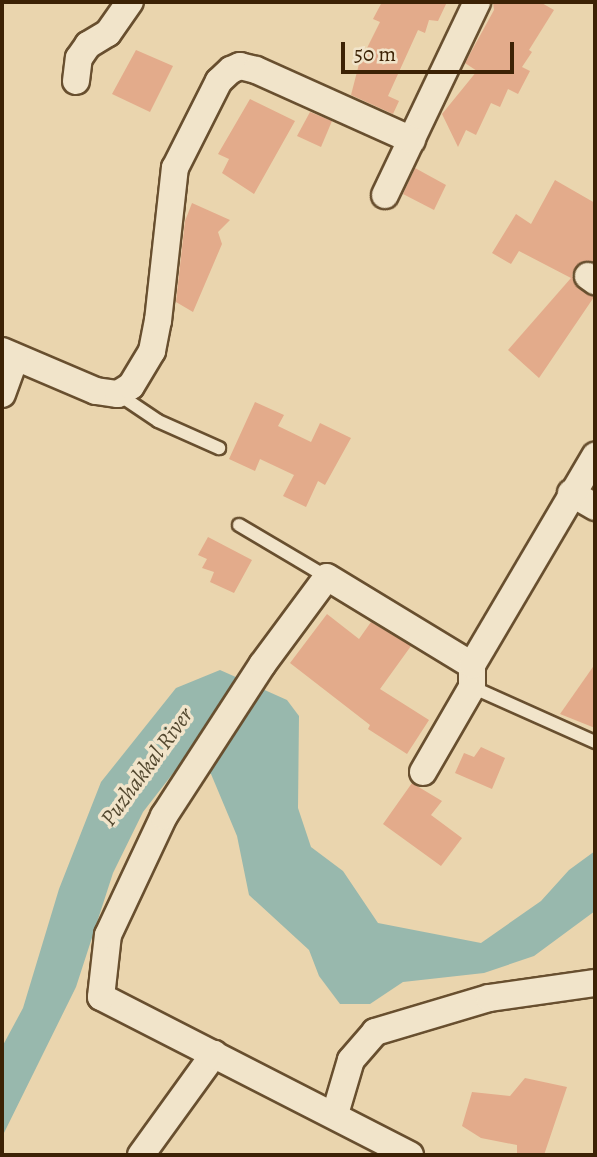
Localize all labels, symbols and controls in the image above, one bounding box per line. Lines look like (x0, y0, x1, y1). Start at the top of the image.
scale bar (345, 28, 518, 72)
text: 50 m (354, 40, 396, 68)
water label: Puzhakkal River (95, 702, 199, 832)

